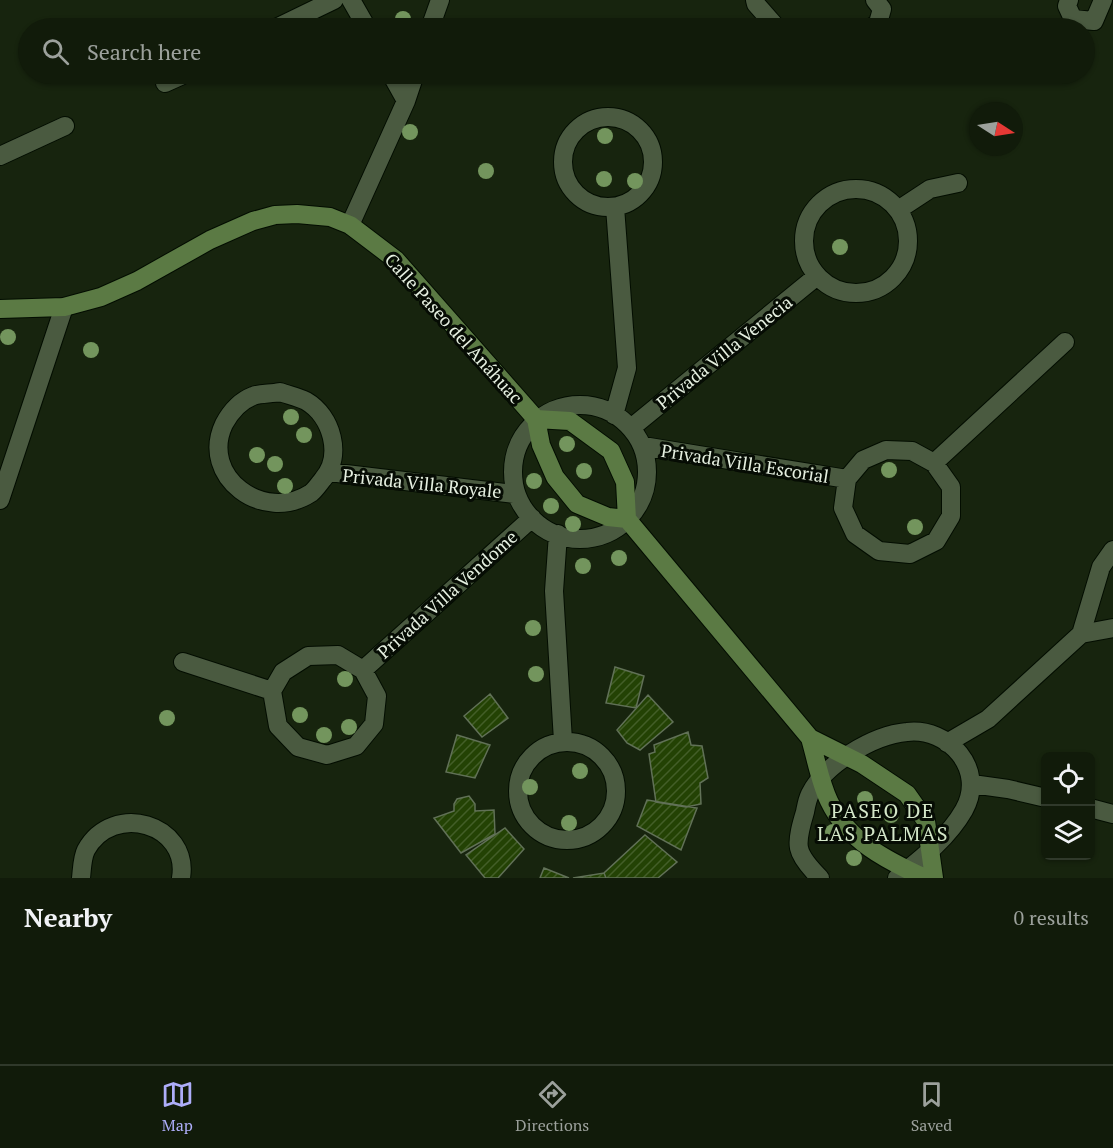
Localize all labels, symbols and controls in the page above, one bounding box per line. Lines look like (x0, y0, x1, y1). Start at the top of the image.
search box (18, 18, 1095, 84)
icon: search (39, 35, 72, 68)
text: Search here (87, 37, 201, 66)
north arrow (969, 102, 1023, 156)
street label: Calle Paseo del Anáhuac (380, 248, 528, 408)
street label: Privada Villa Venecia (651, 290, 797, 414)
street label: Privada Villa Escorial (659, 438, 831, 488)
street label: Privada Villa Royale (341, 463, 503, 503)
street label: Privada Villa Vendome (372, 525, 522, 663)
map controls (1041, 752, 1095, 860)
button: locate (1041, 752, 1095, 806)
district label: PASEO DE LAS PALMAS (817, 797, 949, 847)
button: layers (1041, 806, 1095, 860)
text: Nearby (24, 900, 112, 934)
text: 0 results (1014, 904, 1089, 931)
tab: Map (161, 1078, 194, 1136)
tab: Directions (515, 1078, 589, 1136)
tab: Saved (911, 1078, 952, 1136)

